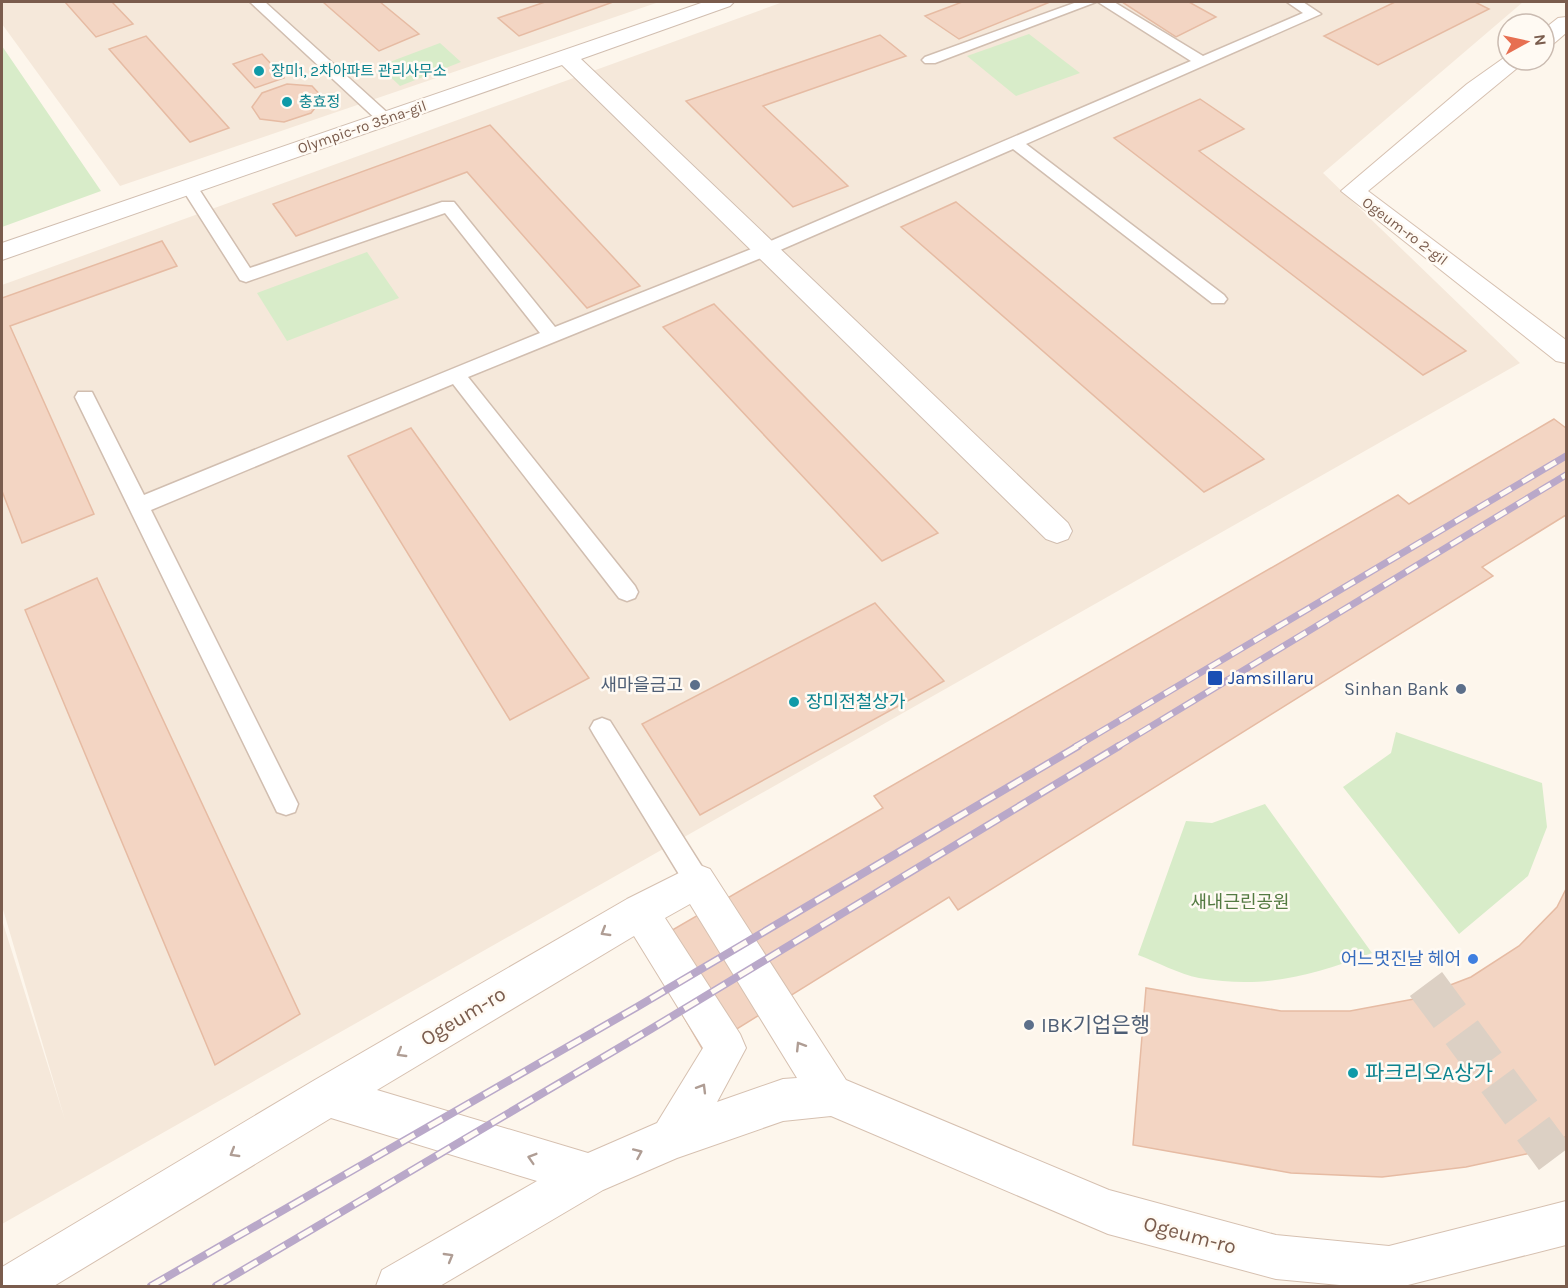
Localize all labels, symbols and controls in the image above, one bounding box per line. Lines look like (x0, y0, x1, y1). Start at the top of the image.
north arrow (1496, 12, 1556, 72)
text: N (1530, 33, 1551, 47)
place label: 장미1, 2차아파트 관리사무소 (271, 62, 447, 80)
marker: 장미1, 2차아파트 관리사무소 (252, 64, 266, 78)
place label: 충효정 (299, 93, 340, 111)
marker: 충효정 (280, 95, 294, 109)
street label: Olympic-ro 35na-gil (295, 96, 429, 158)
street label: Ogeum-ro 2-gil (1359, 193, 1451, 269)
place label: Jamsillaru (1228, 667, 1314, 689)
marker: Jamsillaru (1206, 669, 1224, 687)
place label: 새마을금고 (600, 674, 683, 696)
marker: 새마을금고 (688, 678, 702, 692)
place label: Sinhan Bank (1344, 678, 1449, 700)
marker: Sinhan Bank (1454, 682, 1468, 696)
place label: 장미전철상가 (806, 691, 906, 713)
marker: 장미전철상가 (787, 695, 801, 709)
park label: 새내근린공원 (1190, 891, 1290, 913)
one-way arrow (601, 925, 611, 937)
place label: 어느멋진날 헤어 (1341, 948, 1461, 970)
marker: 어느멋진날 헤어 (1466, 952, 1480, 966)
street label: Ogeum-ro (416, 981, 510, 1051)
place label: IBK기업은행 (1041, 1013, 1150, 1037)
marker: IBK기업은행 (1022, 1018, 1036, 1032)
one-way arrow (796, 1042, 808, 1052)
one-way arrow (397, 1045, 407, 1057)
place label: 파크리오A상가 (1365, 1061, 1493, 1085)
marker: 파크리오A상가 (1346, 1066, 1360, 1080)
one-way arrow (695, 1084, 707, 1094)
one-way arrow (230, 1146, 240, 1157)
one-way arrow (631, 1149, 642, 1161)
one-way arrow (527, 1153, 538, 1165)
street label: Ogeum-ro (1141, 1211, 1239, 1259)
one-way arrow (443, 1253, 453, 1264)

